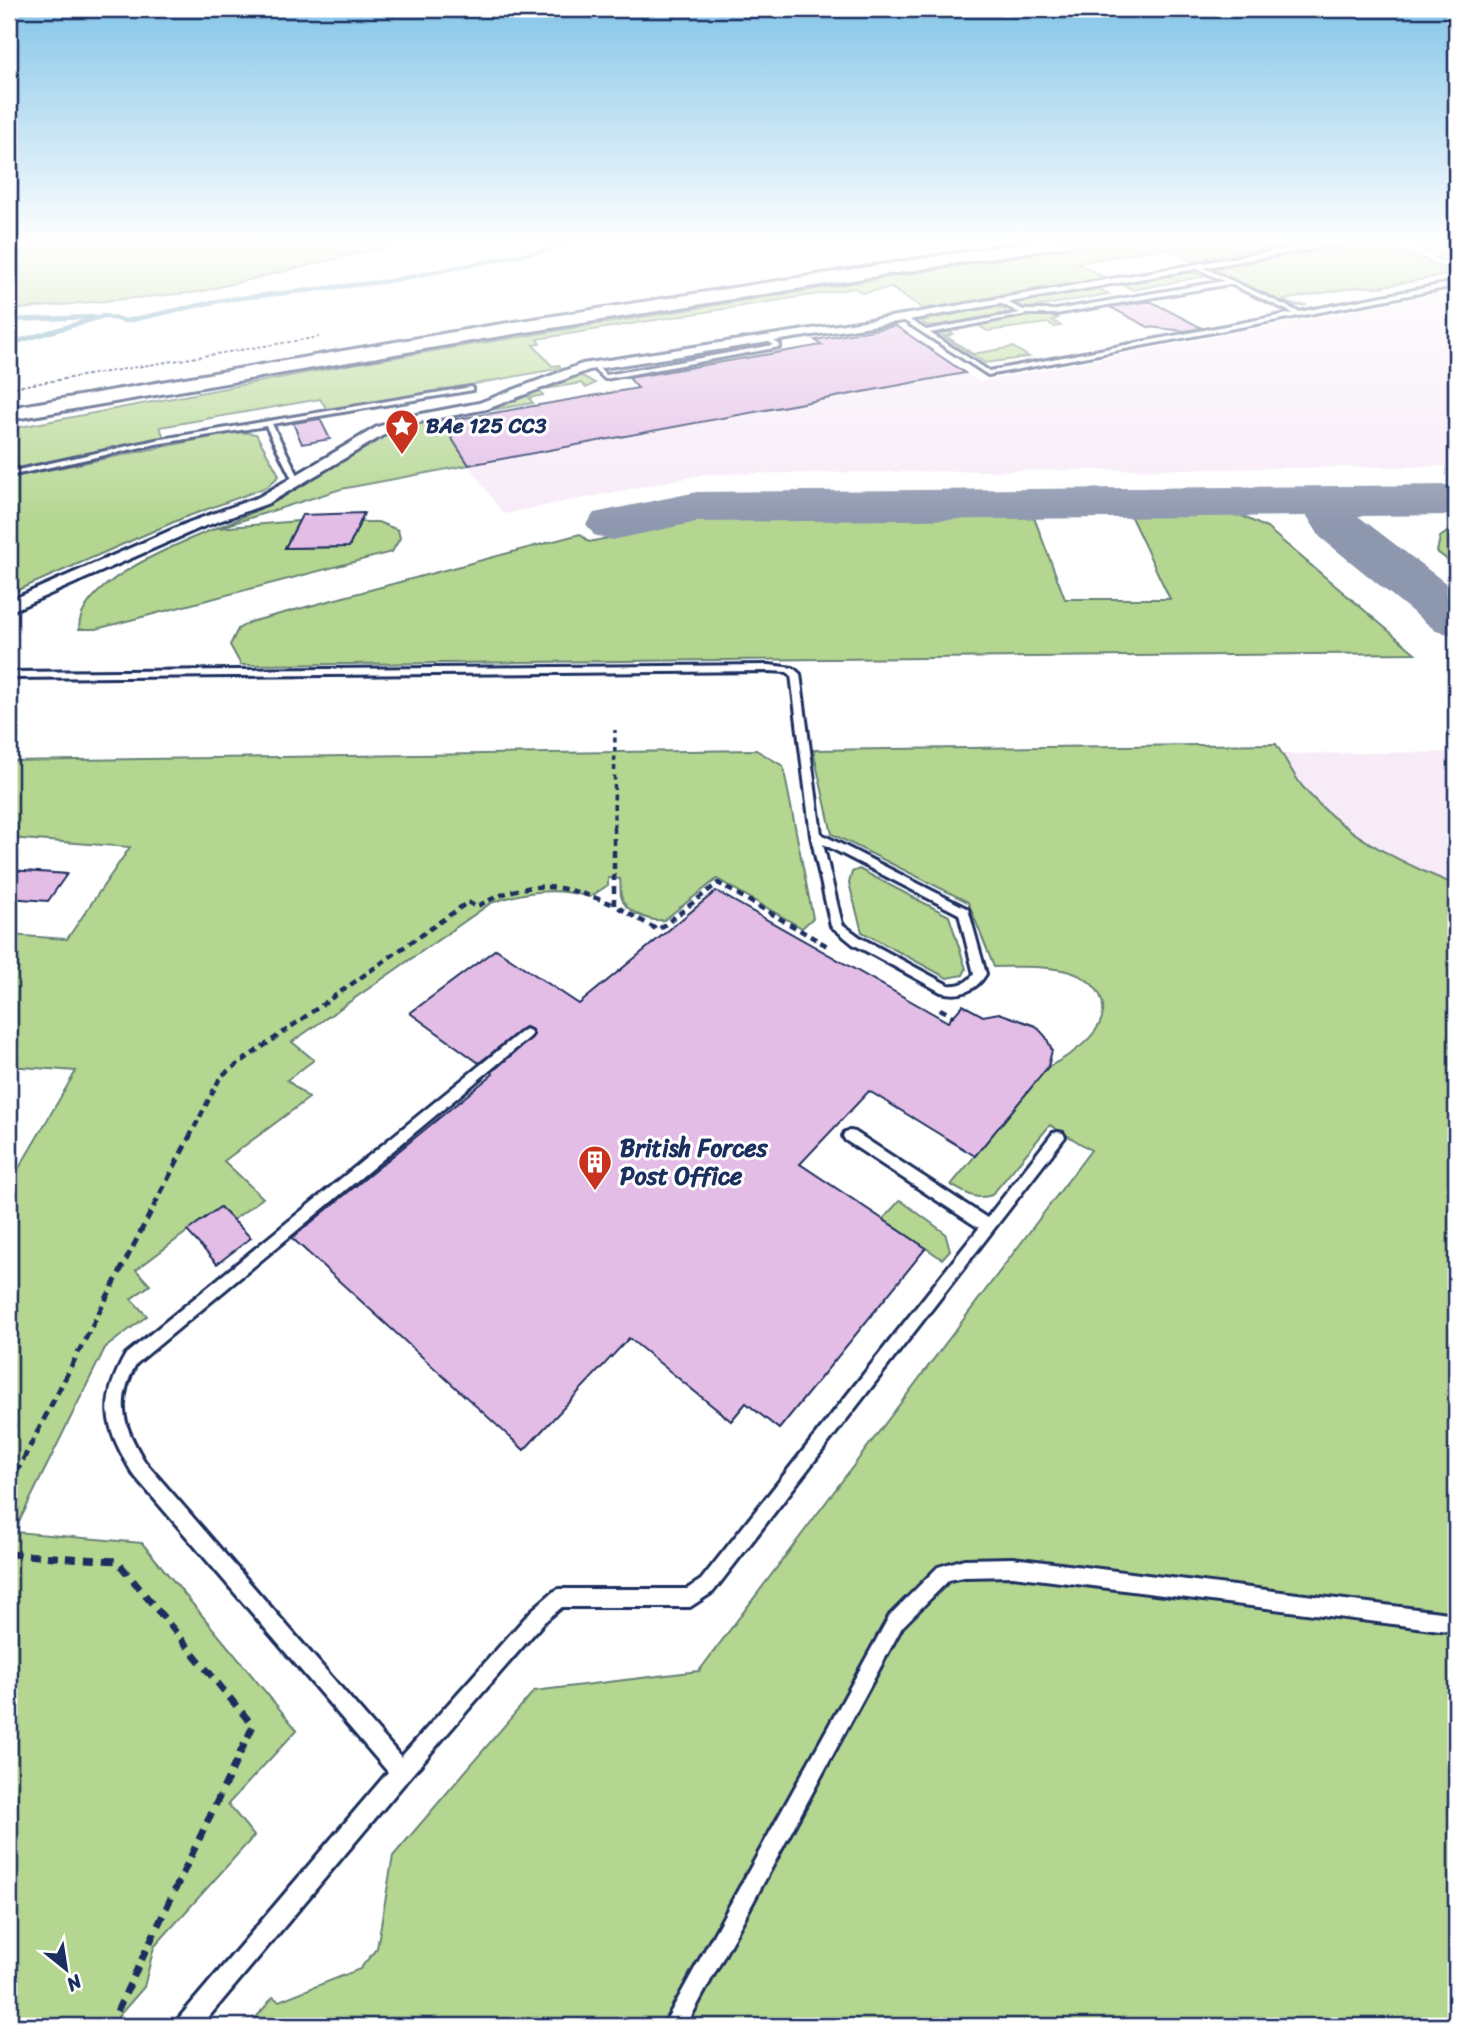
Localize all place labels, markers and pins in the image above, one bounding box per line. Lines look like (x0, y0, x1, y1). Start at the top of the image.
place icon: BAe 125 CC3 (383, 407, 421, 456)
place label: BAe 125 CC3 (426, 407, 547, 445)
place label: British Forces Post Office (620, 1127, 768, 1197)
building icon: British Forces Post Office (576, 1143, 614, 1192)

